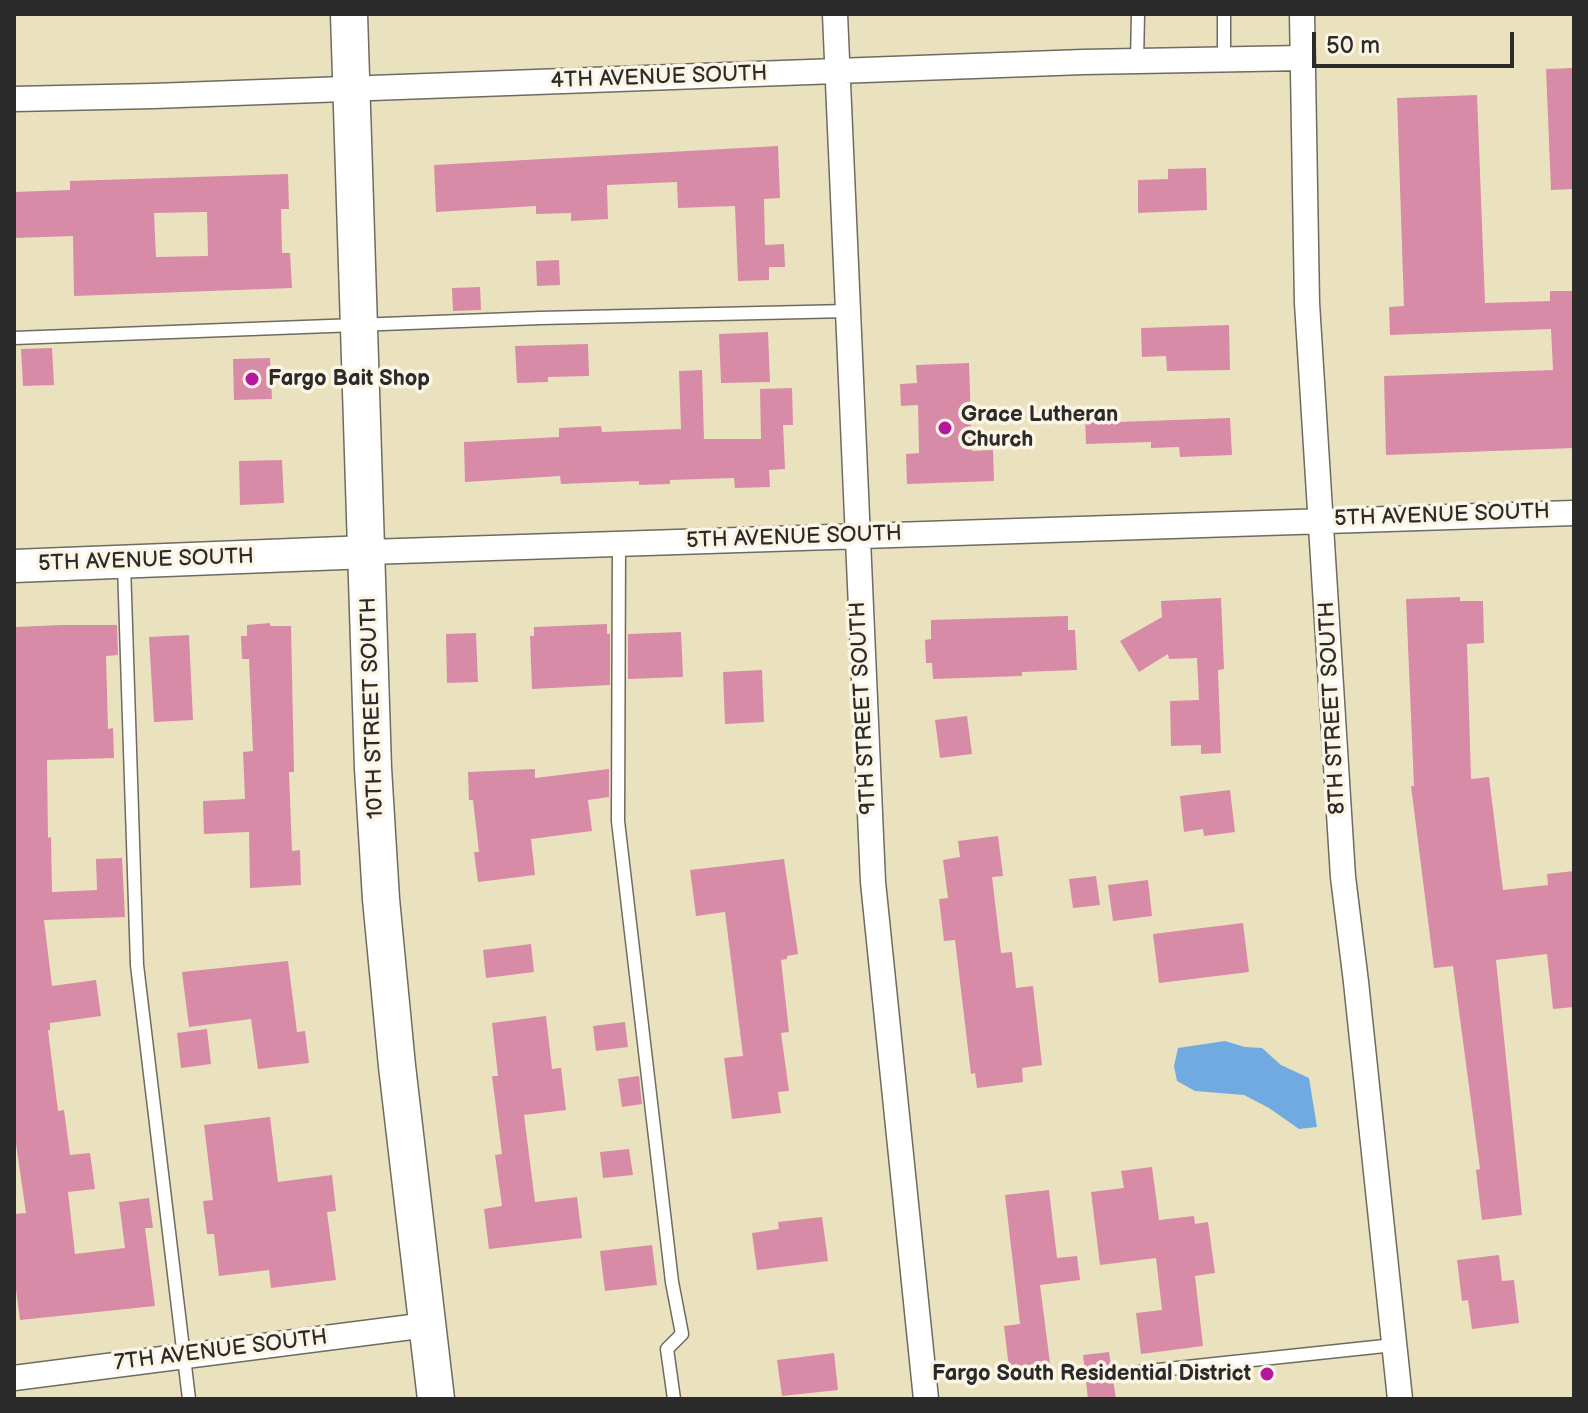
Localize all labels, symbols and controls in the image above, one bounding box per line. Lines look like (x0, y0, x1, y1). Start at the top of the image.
scale bar (1316, 16, 1518, 66)
text: 50 m (1326, 31, 1380, 60)
street label: 4TH AVENUE SOUTH (550, 61, 768, 95)
place label: Fargo Bait Shop (268, 366, 430, 392)
marker: Fargo Bait Shop (243, 370, 261, 388)
place label: Grace Lutheran Church (961, 402, 1118, 454)
marker: Grace Lutheran Church (936, 419, 954, 437)
street label: 5TH AVENUE SOUTH (1334, 499, 1550, 533)
street label: 5TH AVENUE SOUTH (686, 521, 902, 555)
street label: 5TH AVENUE SOUTH (38, 544, 254, 578)
street label: 10TH STREET SOUTH (356, 597, 390, 819)
street label: 9TH STREET SOUTH (845, 601, 883, 815)
street label: 8TH STREET SOUTH (1314, 601, 1352, 815)
street label: 7TH AVENUE SOUTH (113, 1325, 329, 1377)
place label: Fargo South Residential District (932, 1361, 1251, 1387)
marker: Fargo South Residential District (1258, 1365, 1276, 1383)

